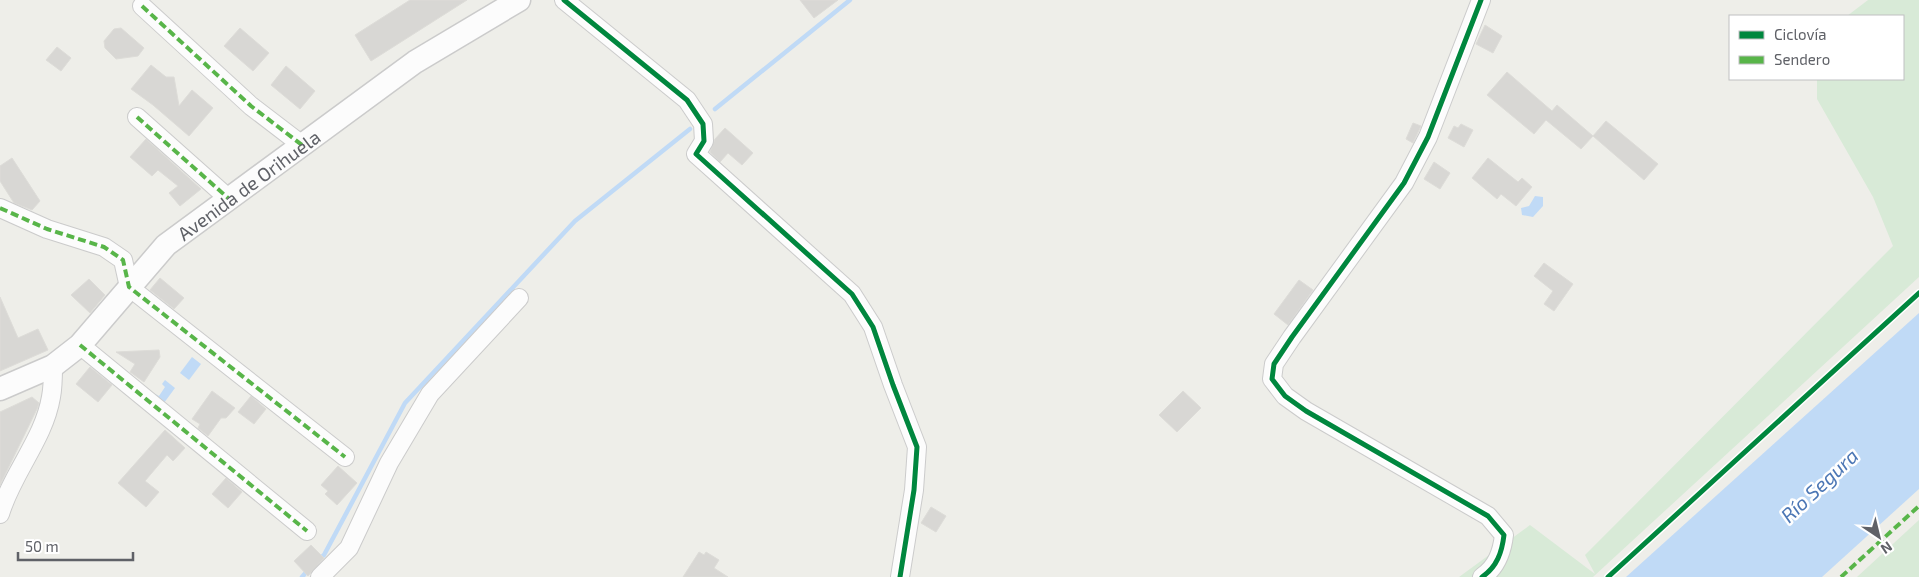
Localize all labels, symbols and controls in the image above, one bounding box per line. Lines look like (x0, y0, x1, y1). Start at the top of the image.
legend (1729, 15, 1904, 80)
text: Ciclovía (1774, 25, 1826, 43)
text: Sendero (1774, 50, 1830, 68)
street label: Avenida de Orihuela (172, 124, 324, 245)
water label: Río Segura (1775, 443, 1863, 527)
north arrow (1854, 512, 1904, 562)
scale bar (18, 530, 132, 562)
text: 50 m (25, 537, 59, 555)
text: N (1878, 538, 1896, 558)

